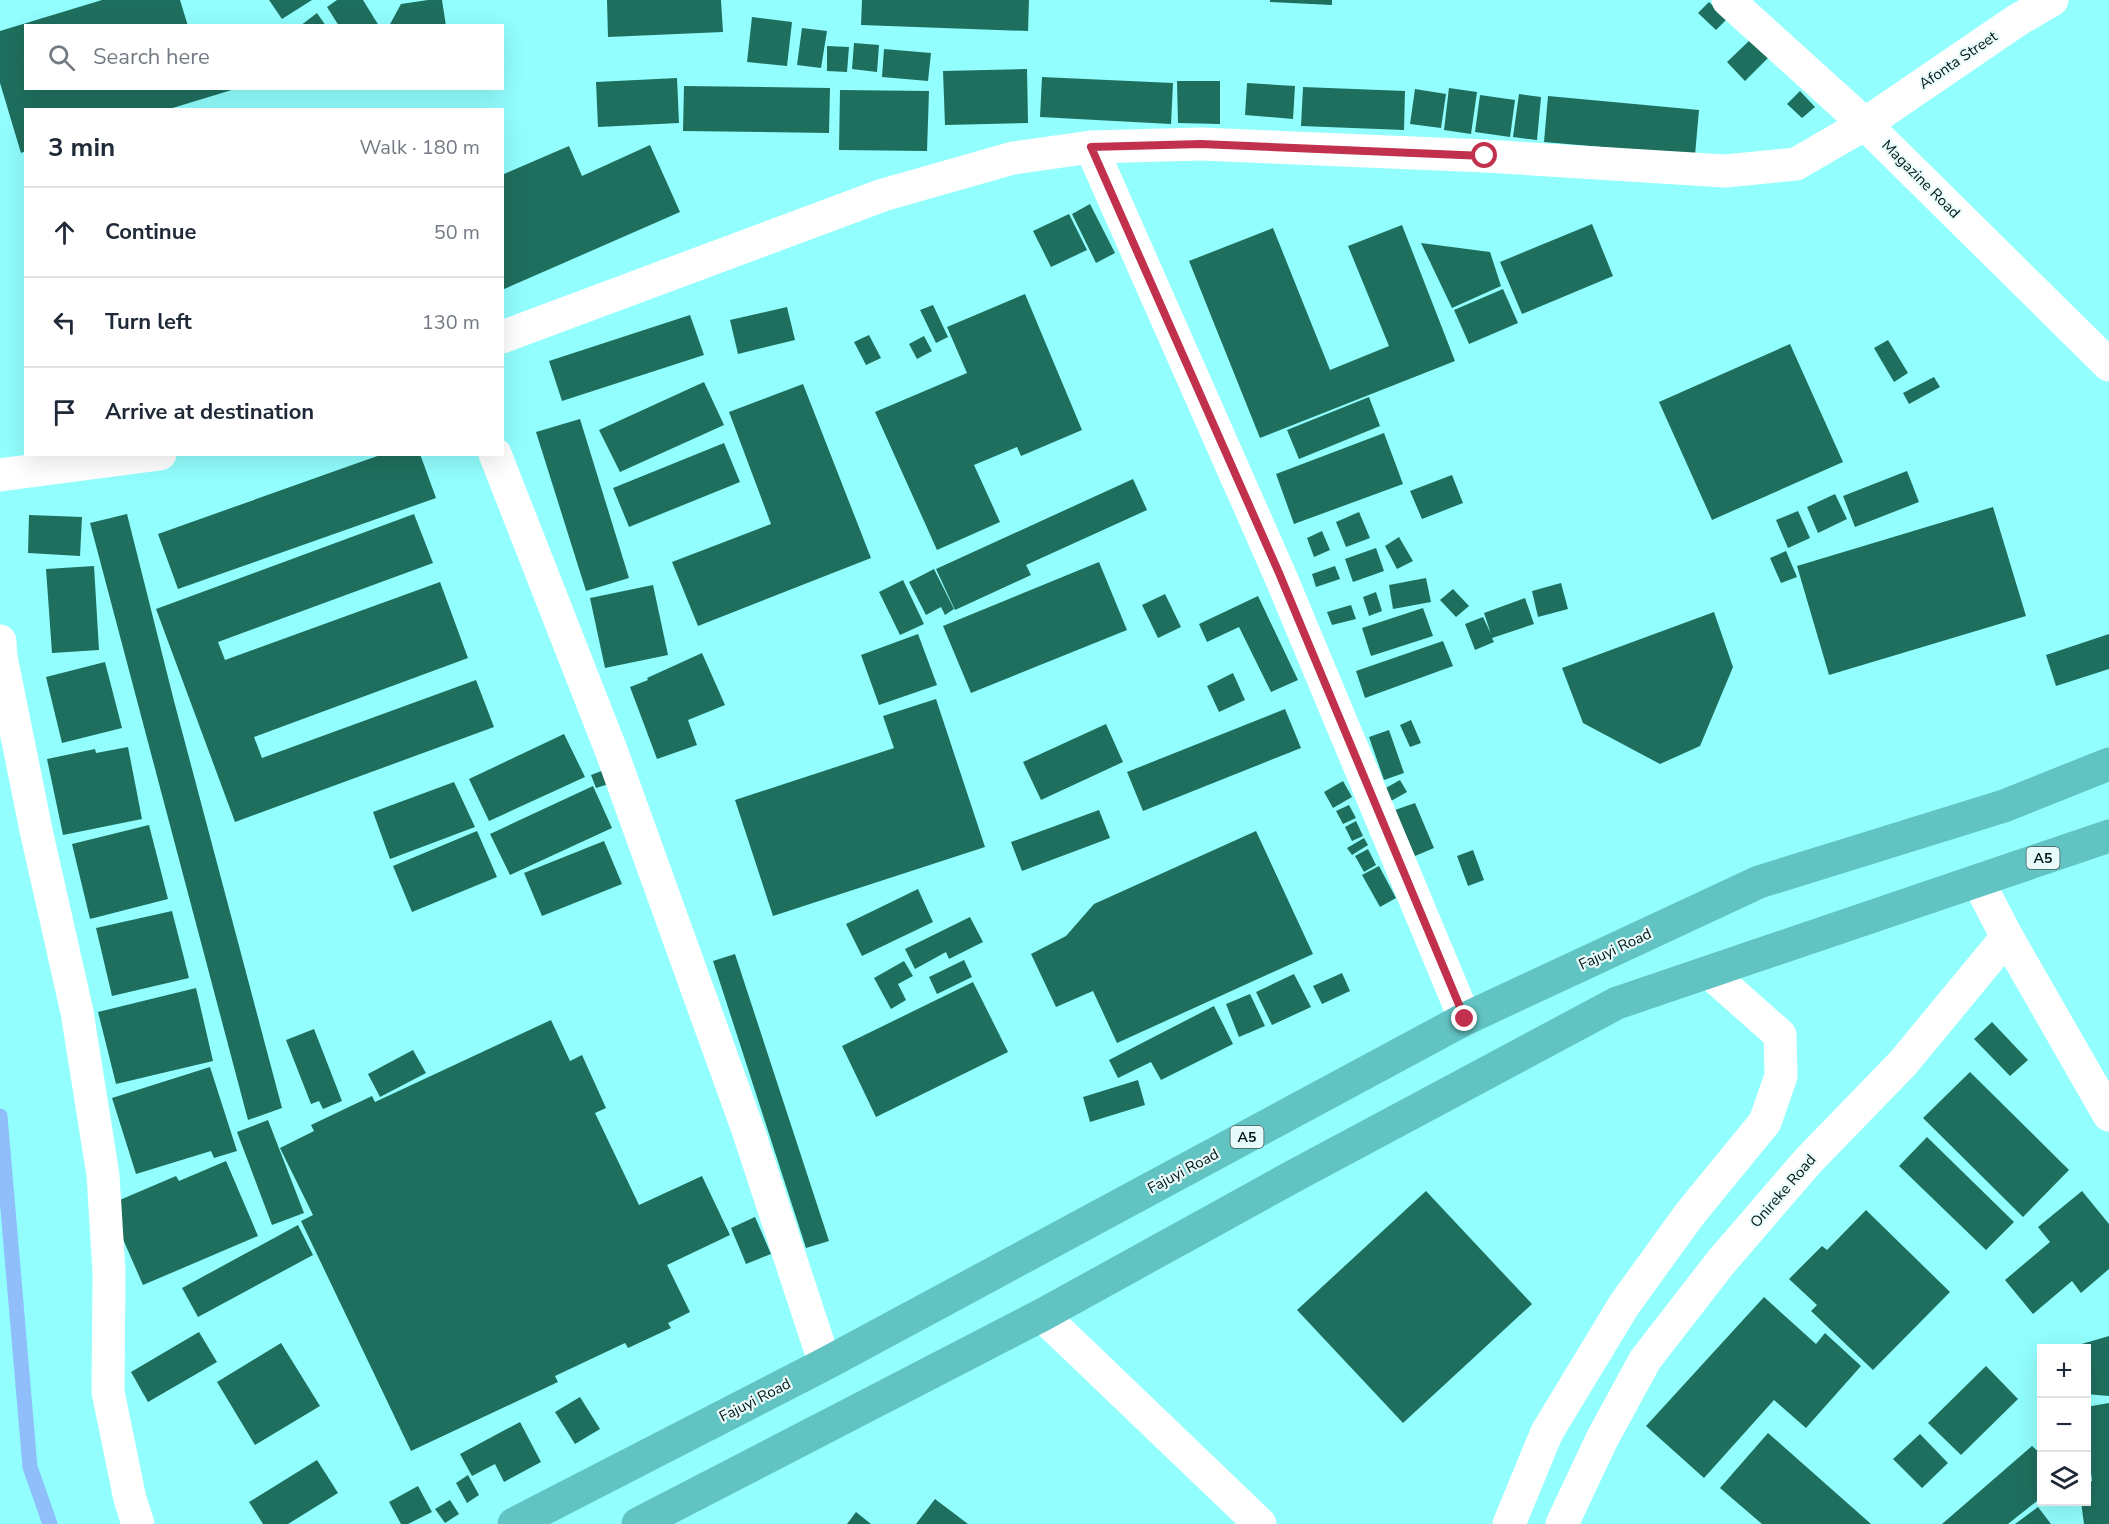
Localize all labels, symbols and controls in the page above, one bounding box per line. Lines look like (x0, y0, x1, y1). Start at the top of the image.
search box (24, 24, 504, 90)
street label: Afonta Street (1915, 26, 2002, 94)
icon: search (45, 41, 78, 74)
text: Search here (93, 42, 210, 72)
text: 3 min (48, 130, 115, 165)
text: Walk · 180 m (360, 134, 480, 161)
street label: Magazine Road (1877, 135, 1965, 223)
route start (1471, 142, 1497, 168)
icon: ahead (48, 216, 81, 249)
text: Continue (105, 217, 196, 247)
text: 50 m (434, 219, 480, 246)
icon: left (48, 306, 81, 339)
text: Turn left (105, 307, 192, 337)
text: 130 m (422, 309, 480, 336)
icon: arrive (48, 396, 81, 429)
text: Arrive at destination (105, 397, 314, 427)
road number: A5 (2026, 847, 2060, 869)
street label: Fajuyi Road (1576, 924, 1654, 974)
route end (1451, 1005, 1477, 1031)
road number: A5 (1230, 1126, 1264, 1148)
street label: Fajuyi Road (1144, 1144, 1222, 1198)
street label: Onireke Road (1746, 1150, 1820, 1232)
map controls (2037, 1344, 2091, 1506)
button: + (2037, 1344, 2091, 1398)
street label: Fajuyi Road (716, 1373, 794, 1427)
button: − (2037, 1398, 2091, 1452)
button: layers (2037, 1452, 2091, 1506)

